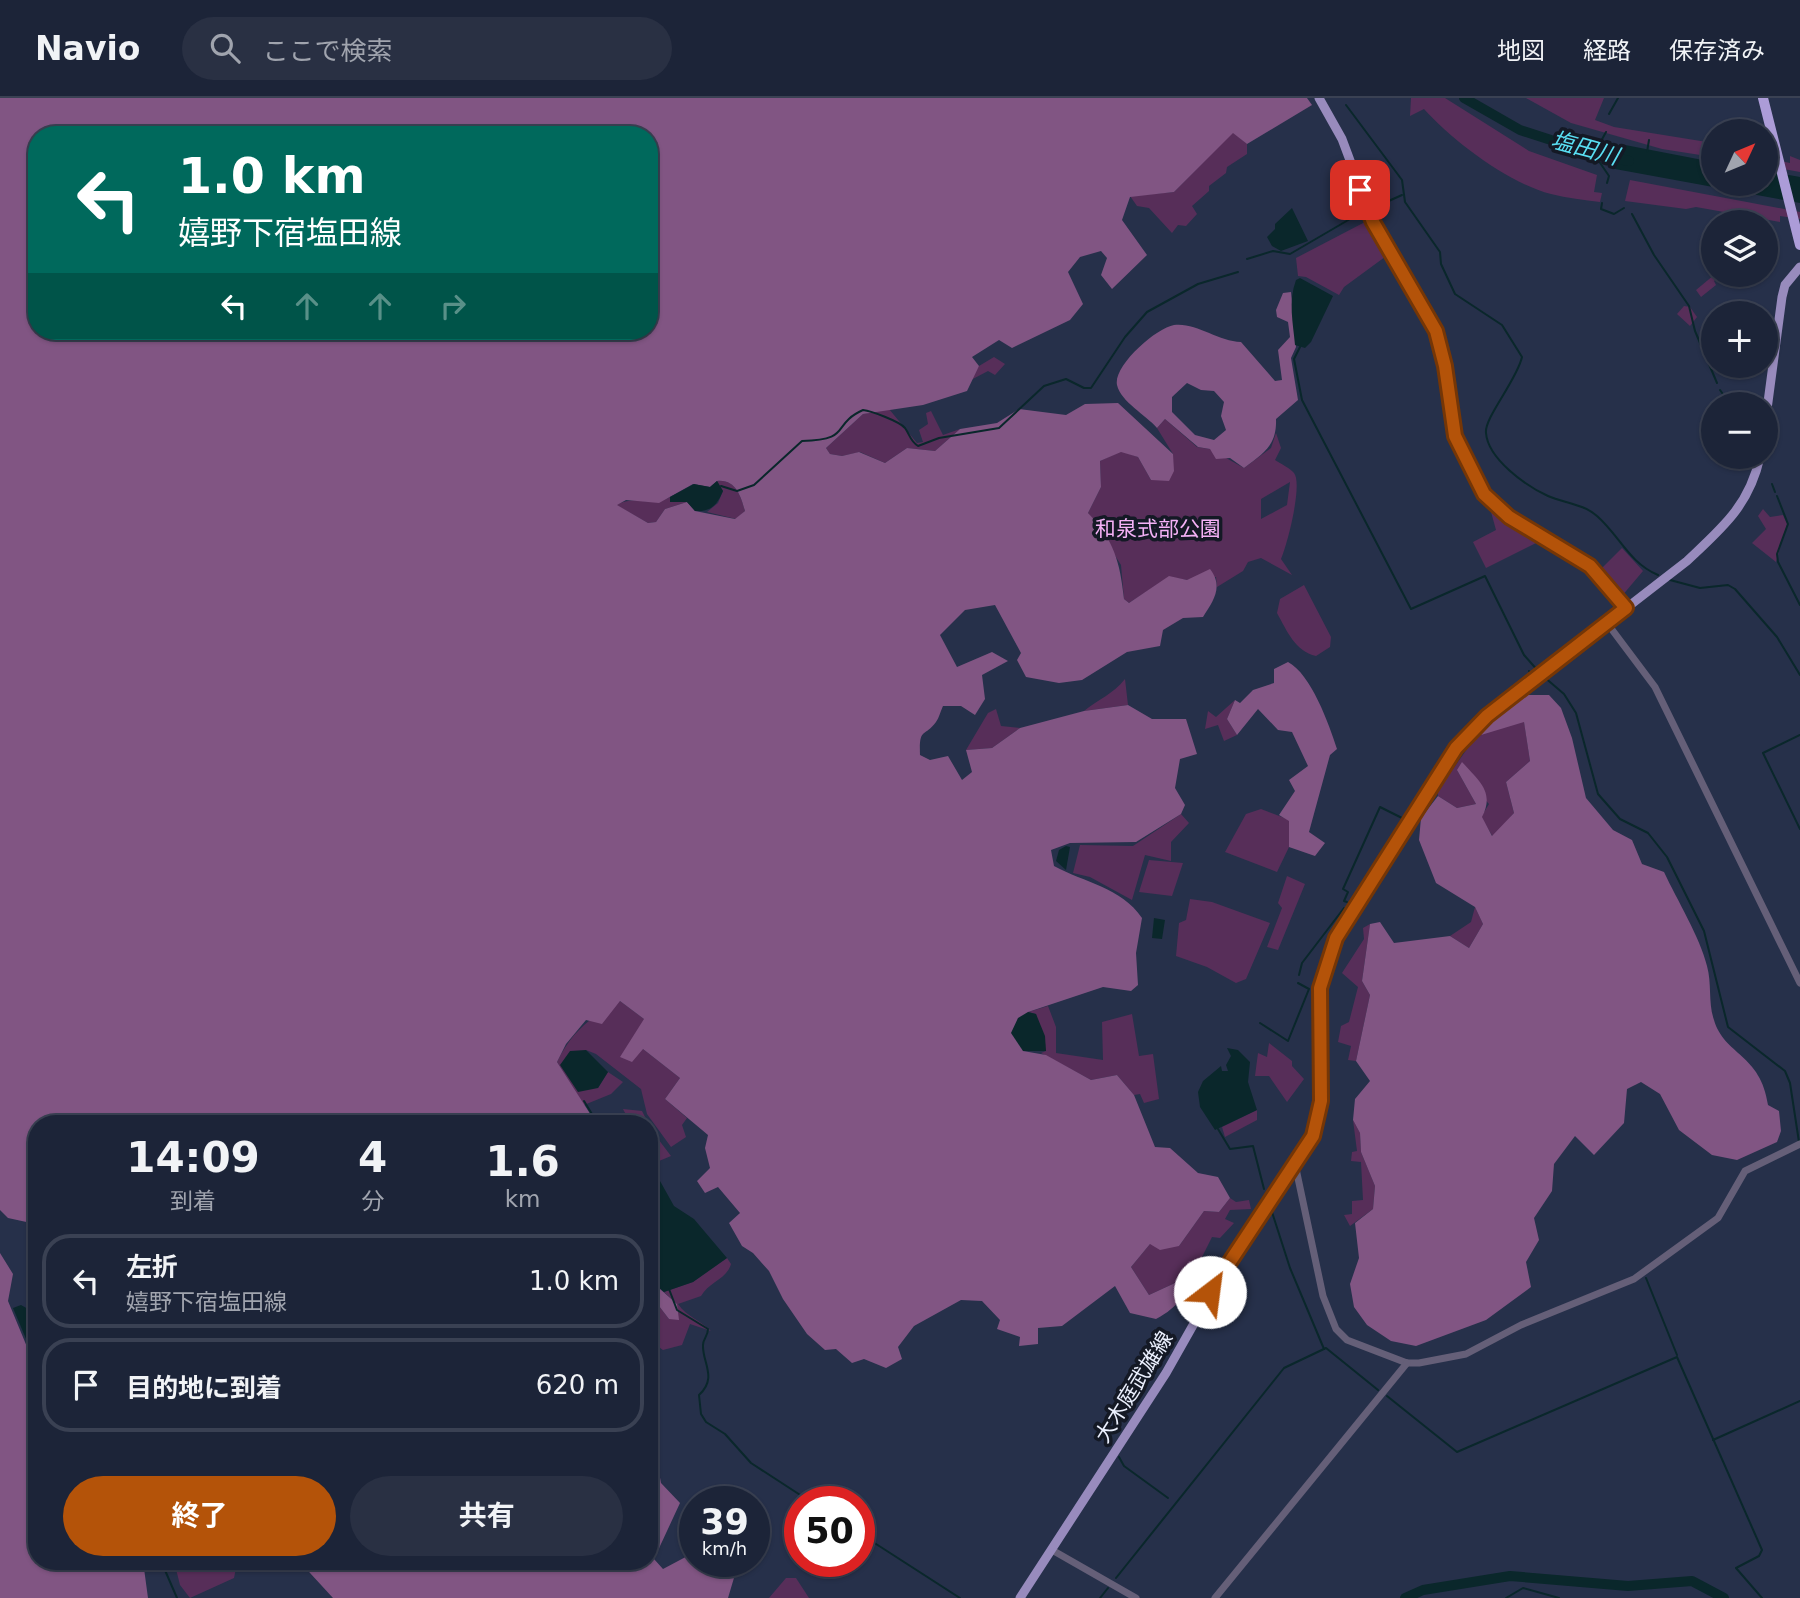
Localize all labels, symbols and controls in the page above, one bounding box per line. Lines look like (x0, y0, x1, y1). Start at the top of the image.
search box (182, 17, 672, 80)
text: Navio (35, 29, 140, 68)
icon: search (206, 29, 244, 67)
text: ここで検索 (262, 36, 392, 66)
text: 地図 (1497, 37, 1545, 65)
text: 経路 (1583, 37, 1631, 65)
text: 保存済み (1669, 37, 1765, 65)
north arrow (1701, 119, 1778, 196)
map controls (1701, 119, 1778, 469)
water label: 塩田川 (1548, 127, 1625, 170)
text: 1.0 km (178, 148, 366, 205)
icon: left (63, 154, 154, 245)
pin (1330, 160, 1390, 220)
icon: arrive (1341, 171, 1379, 209)
button: layers (1701, 210, 1778, 287)
text: 嬉野下宿塩田線 (178, 214, 402, 252)
icon: left (215, 287, 253, 325)
icon: ahead (288, 287, 326, 325)
icon: ahead (361, 287, 399, 325)
icon: right (434, 287, 472, 325)
button: + (1701, 301, 1778, 378)
button: − (1701, 392, 1778, 469)
park label: 和泉式部公園 (1095, 517, 1221, 541)
text: 14:09 (126, 1133, 260, 1182)
text: 4 (358, 1133, 387, 1182)
text: 1.6 (485, 1137, 560, 1186)
text: km (505, 1186, 540, 1212)
text: 到着 (170, 1188, 216, 1214)
text: 分 (361, 1188, 384, 1214)
text: 左折 (126, 1252, 178, 1282)
position arrow (1173, 1255, 1247, 1329)
icon: left (67, 1262, 105, 1300)
text: 1.0 km (529, 1266, 619, 1296)
text: 嬉野下宿塩田線 (126, 1289, 287, 1315)
street label: 大木庭武雄線 (1090, 1327, 1178, 1447)
icon: arrive (67, 1366, 105, 1404)
text: 620 m (536, 1370, 619, 1400)
text: 目的地に到着 (126, 1373, 282, 1403)
button: 終了 (63, 1476, 336, 1556)
button: 共有 (350, 1476, 623, 1556)
speed limit sign: 50 (784, 1486, 875, 1577)
text: 39 (700, 1502, 749, 1542)
text: km/h (702, 1538, 747, 1559)

